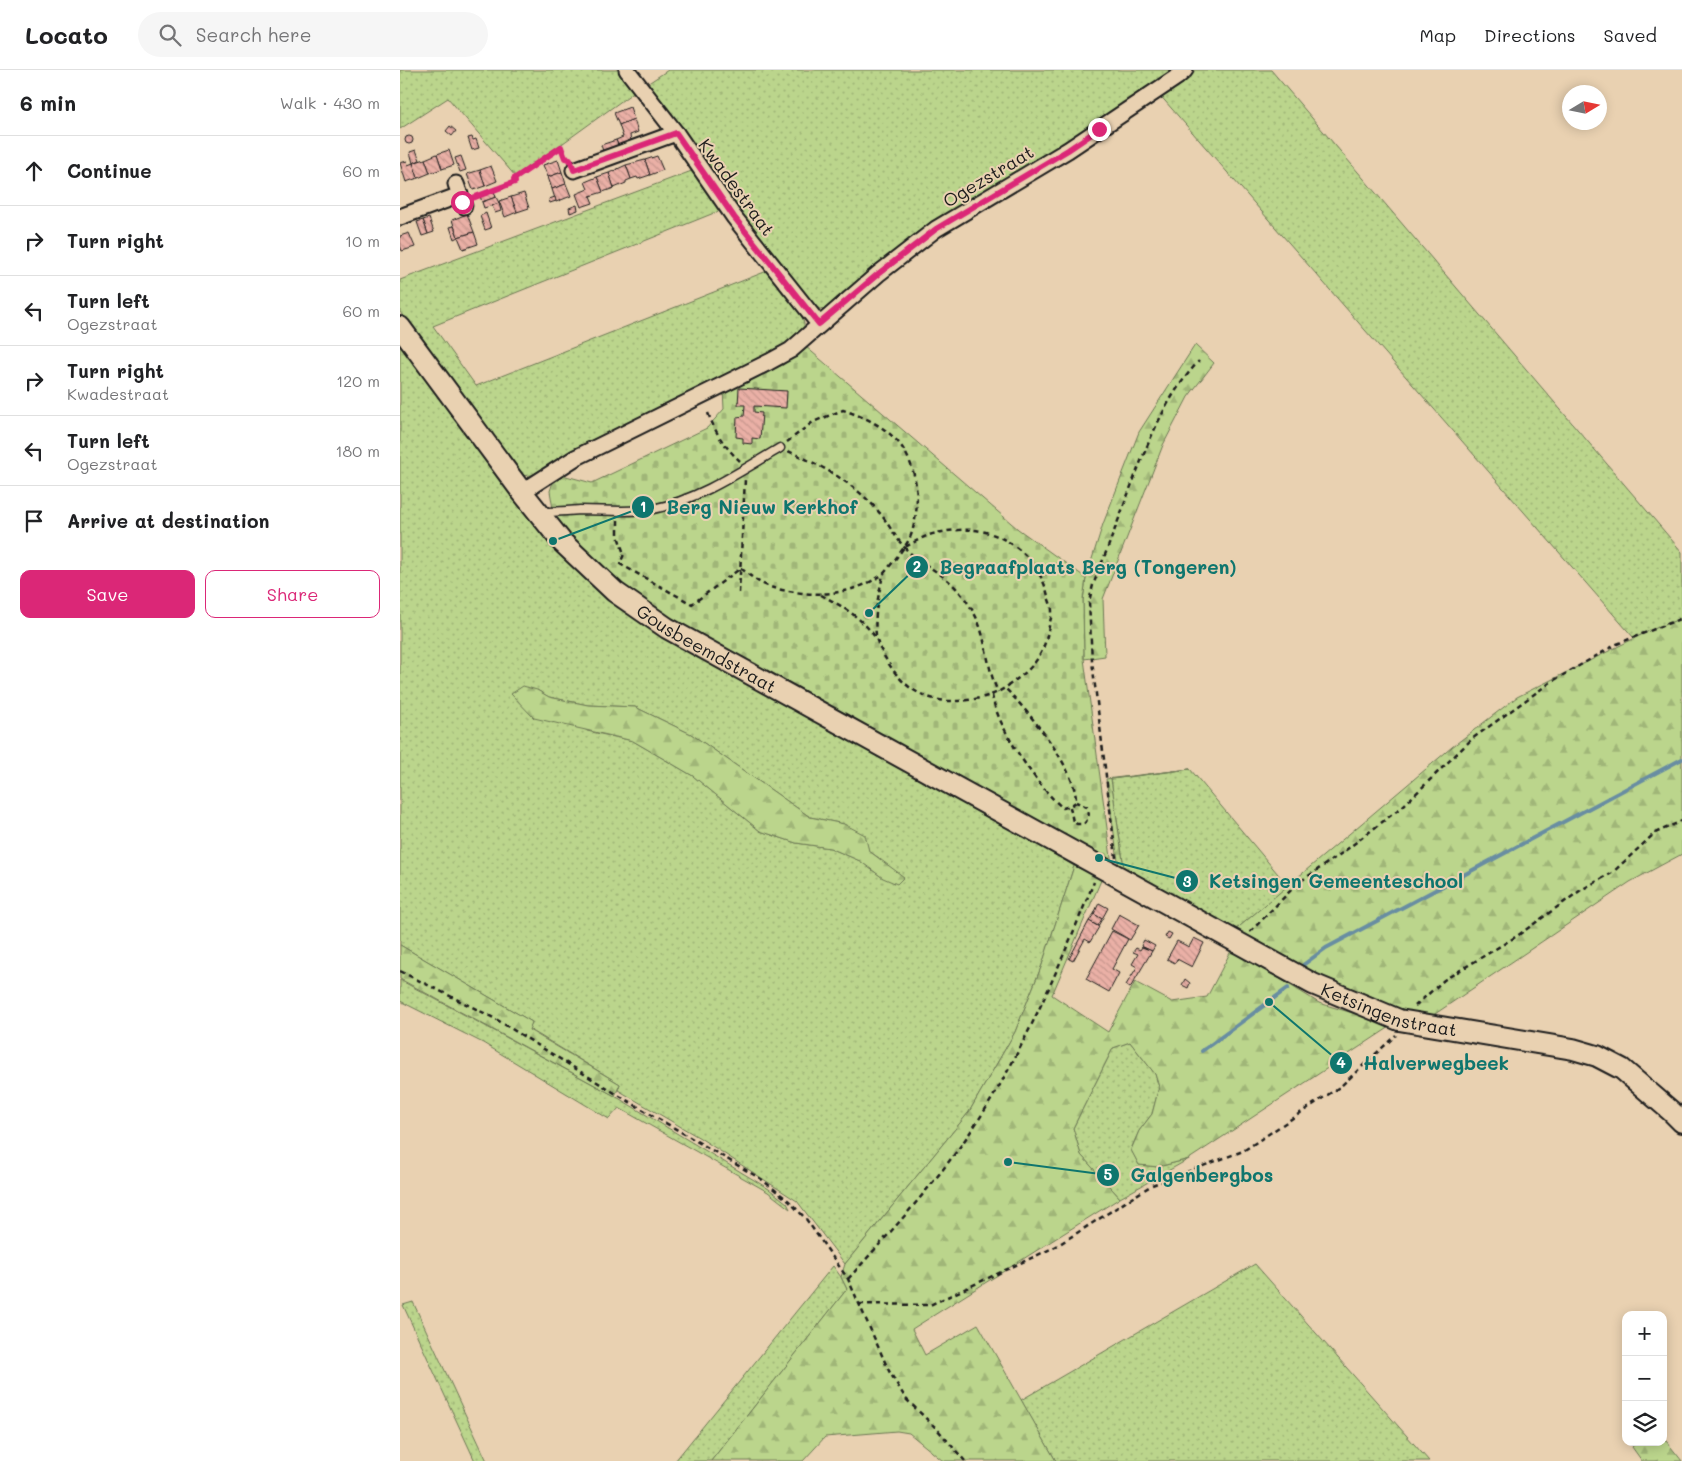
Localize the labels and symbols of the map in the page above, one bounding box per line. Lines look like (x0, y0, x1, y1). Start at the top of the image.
north arrow (1562, 85, 1607, 130)
route end (1088, 118, 1111, 141)
street label: Kwadestraat (694, 134, 780, 240)
street label: Ogezstraat (938, 139, 1038, 213)
route start (451, 191, 474, 214)
callout: Berg Nieuw Kerkhof (631, 490, 867, 524)
text: Berg Nieuw Kerkhof (666, 494, 859, 519)
text: 1 (640, 496, 646, 516)
callout: Begraafplaats Berg (Tongeren) (904, 550, 1247, 584)
text: Begraafplaats Berg (Tongeren) (939, 554, 1237, 579)
text: 2 (913, 556, 921, 576)
street label: Gousbeemdstraat (632, 599, 781, 698)
callout: Ketsingen Gemeenteschool (1174, 864, 1473, 898)
text: Ketsingen Gemeenteschool (1209, 868, 1463, 893)
text: 3 (1182, 871, 1192, 891)
street label: Ketsingenstraat (1318, 977, 1459, 1042)
callout: Halverwegbeek (1328, 1046, 1519, 1080)
text: Halverwegbeek (1363, 1050, 1509, 1075)
text: 4 (1336, 1052, 1346, 1072)
callout: Galgenbergbos (1096, 1158, 1284, 1192)
text: Galgenbergbos (1131, 1162, 1273, 1187)
text: 5 (1104, 1164, 1113, 1184)

